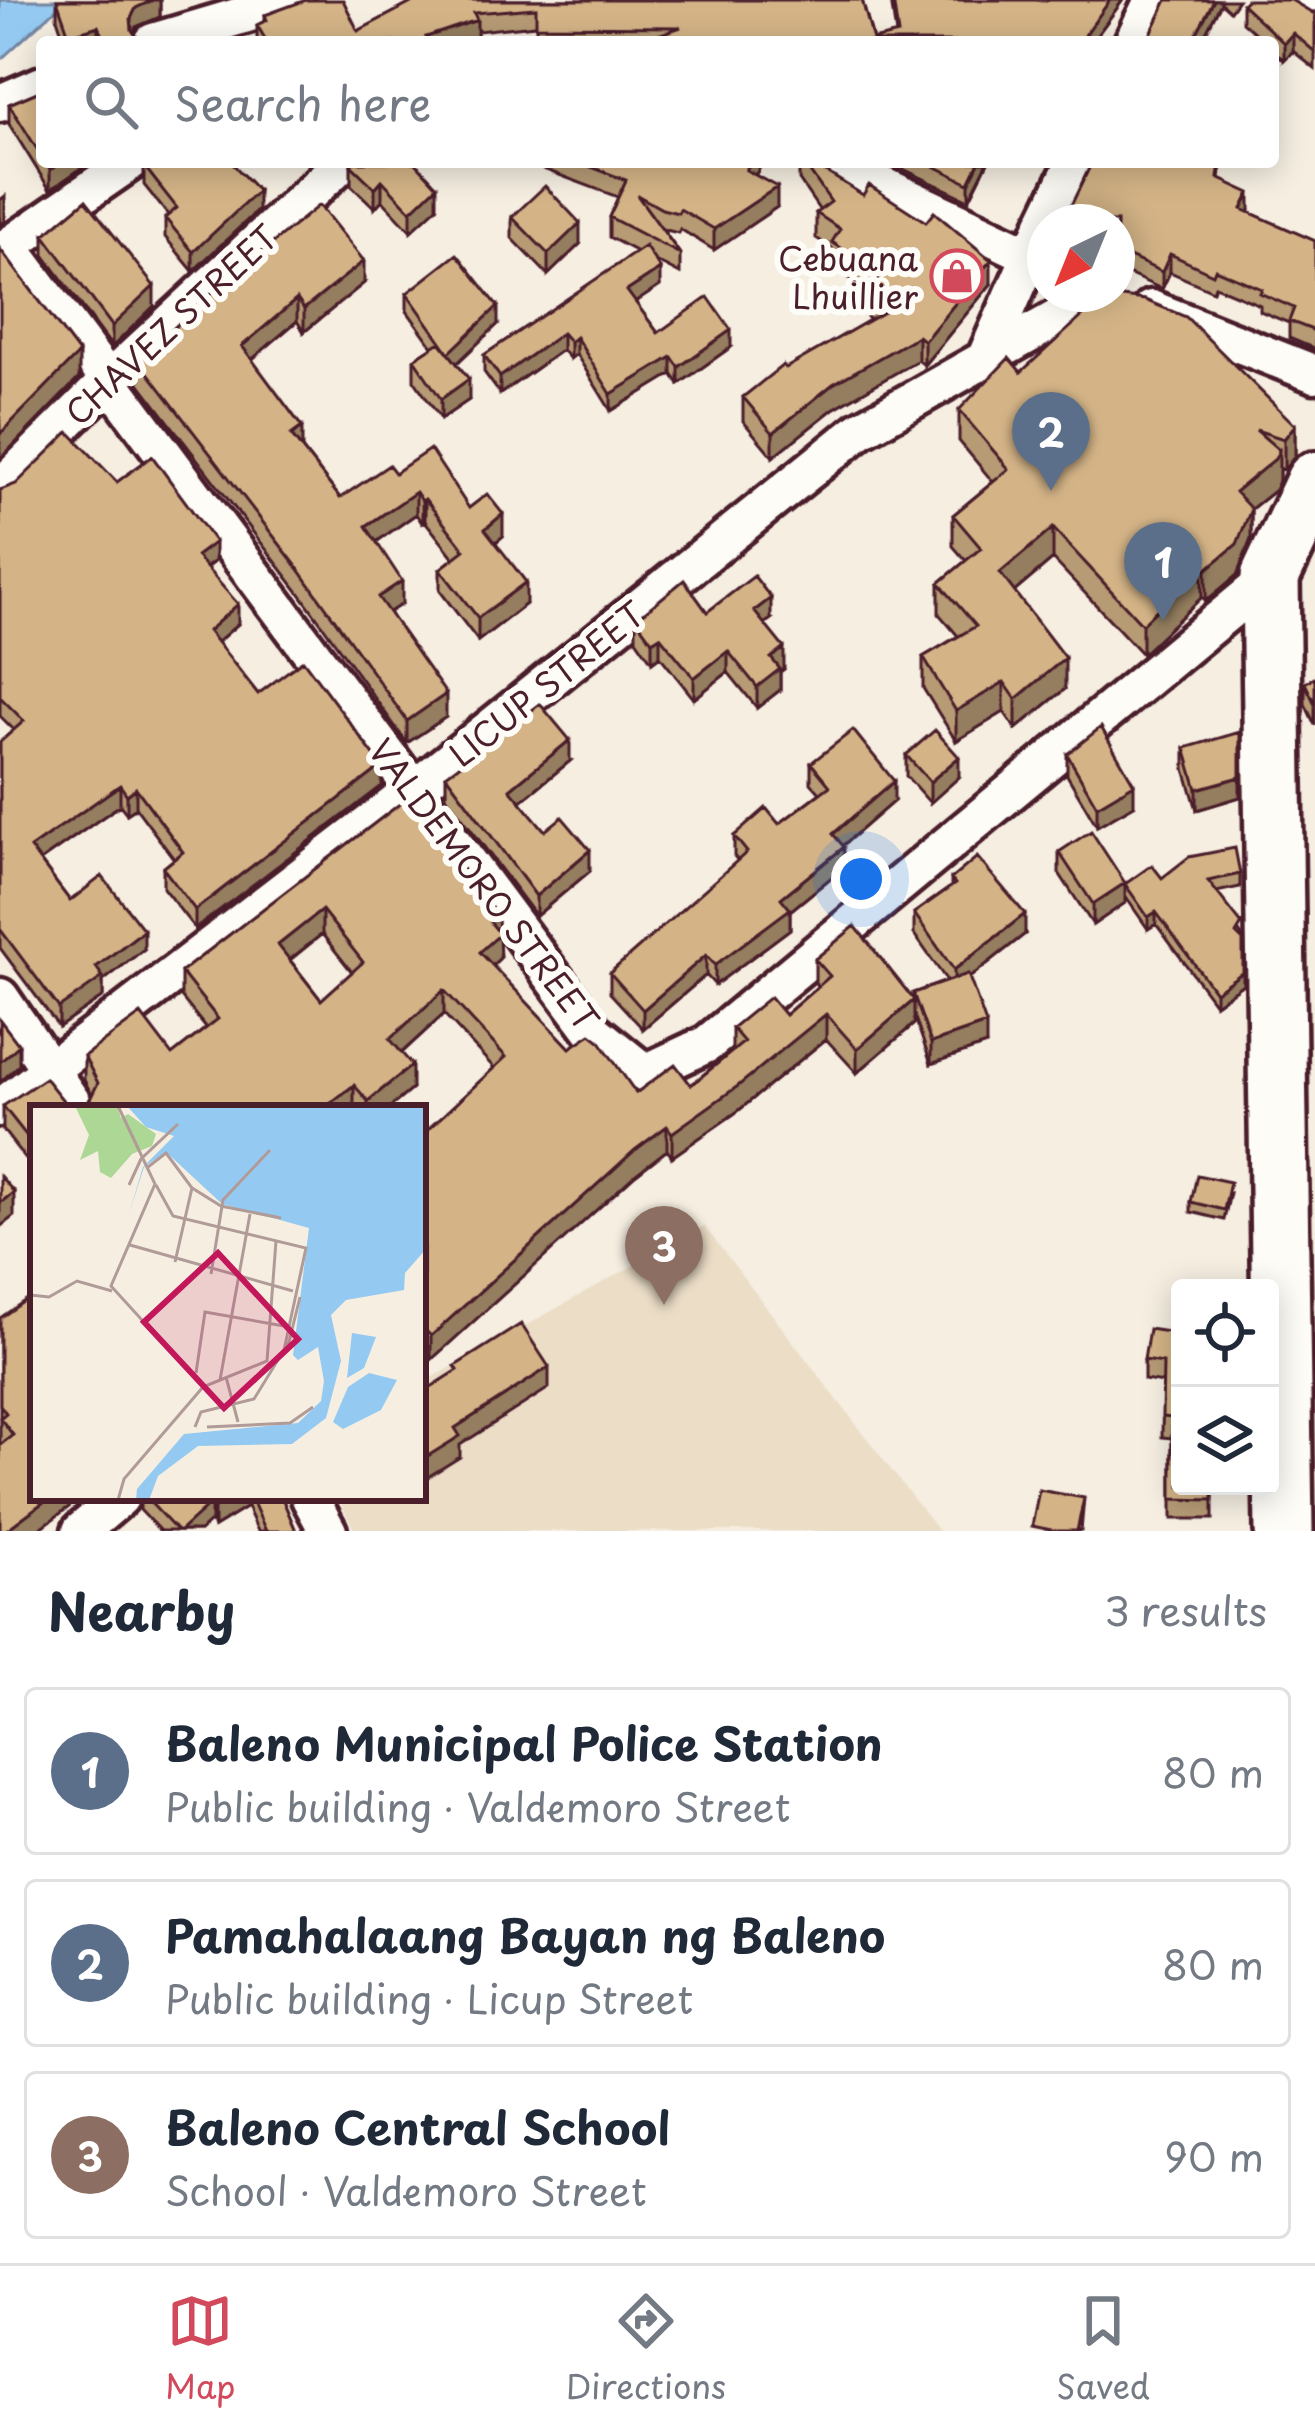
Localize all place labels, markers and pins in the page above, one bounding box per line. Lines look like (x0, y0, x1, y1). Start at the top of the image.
place label: Cebuana Lhuillier (778, 232, 918, 320)
shop icon: Cebuana Lhuillier (929, 248, 985, 304)
pin: 2 (1012, 392, 1090, 491)
pin: 1 (1124, 522, 1202, 621)
pin: 3 (625, 1206, 703, 1305)

